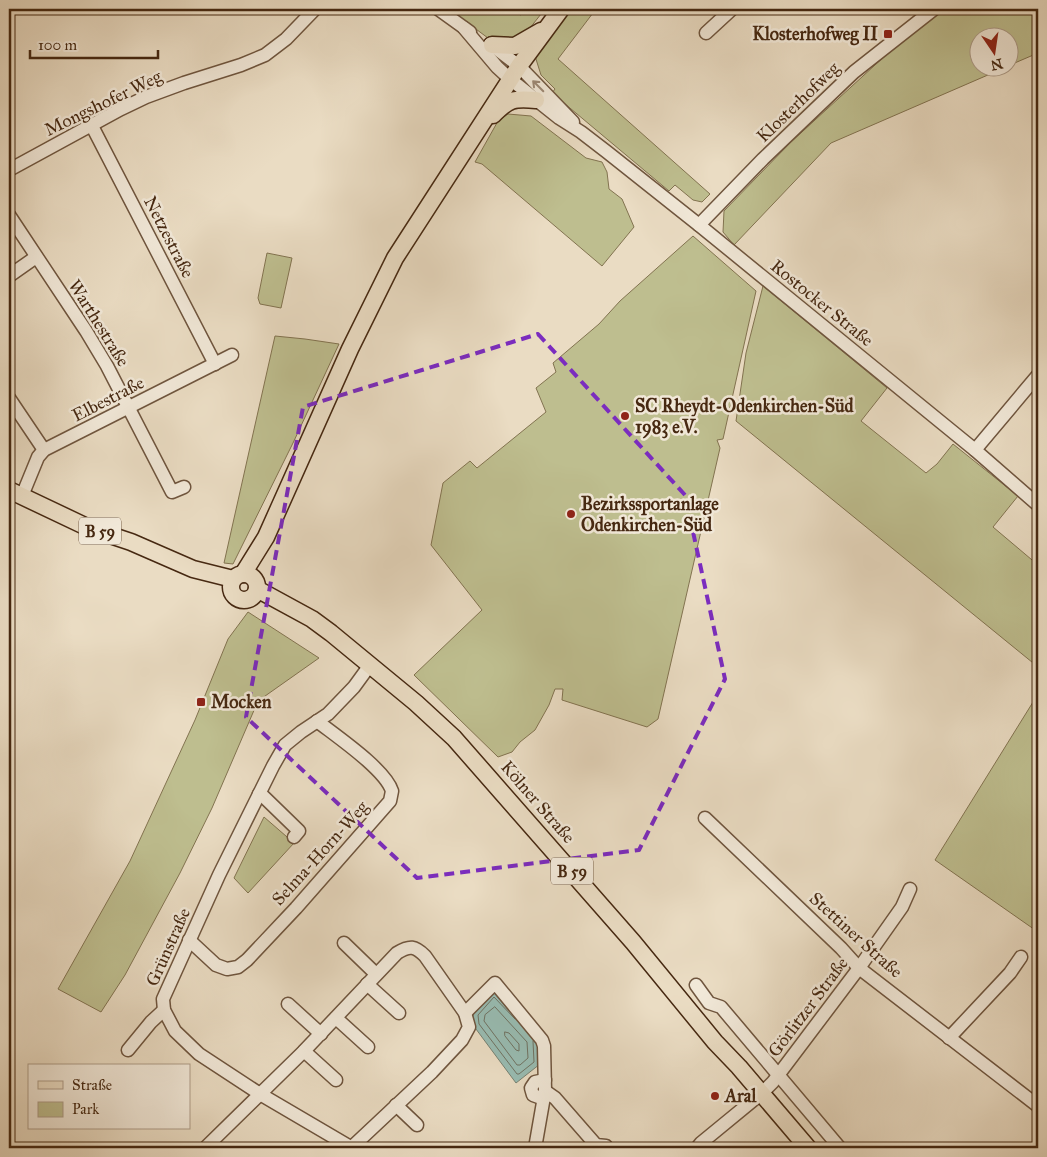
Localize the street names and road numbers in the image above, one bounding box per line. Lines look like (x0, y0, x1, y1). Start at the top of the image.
street label: Klosterhofweg (752, 57, 845, 148)
street label: Mongshofer Weg (41, 65, 166, 142)
street label: Netzestraße (139, 192, 199, 282)
street label: Rostocker Straße (766, 255, 878, 351)
street label: Warthestraße (64, 275, 134, 371)
street label: Elbestraße (68, 371, 148, 427)
road number: B 59 (79, 518, 121, 544)
street label: Kölner Straße (496, 756, 580, 848)
street label: Selma-Horn-Weg (267, 796, 374, 911)
road number: B 59 (551, 858, 593, 884)
street label: Stettiner Straße (805, 887, 907, 983)
street label: Grünstraße (141, 904, 195, 990)
street label: Görlitzer Straße (763, 953, 853, 1061)

